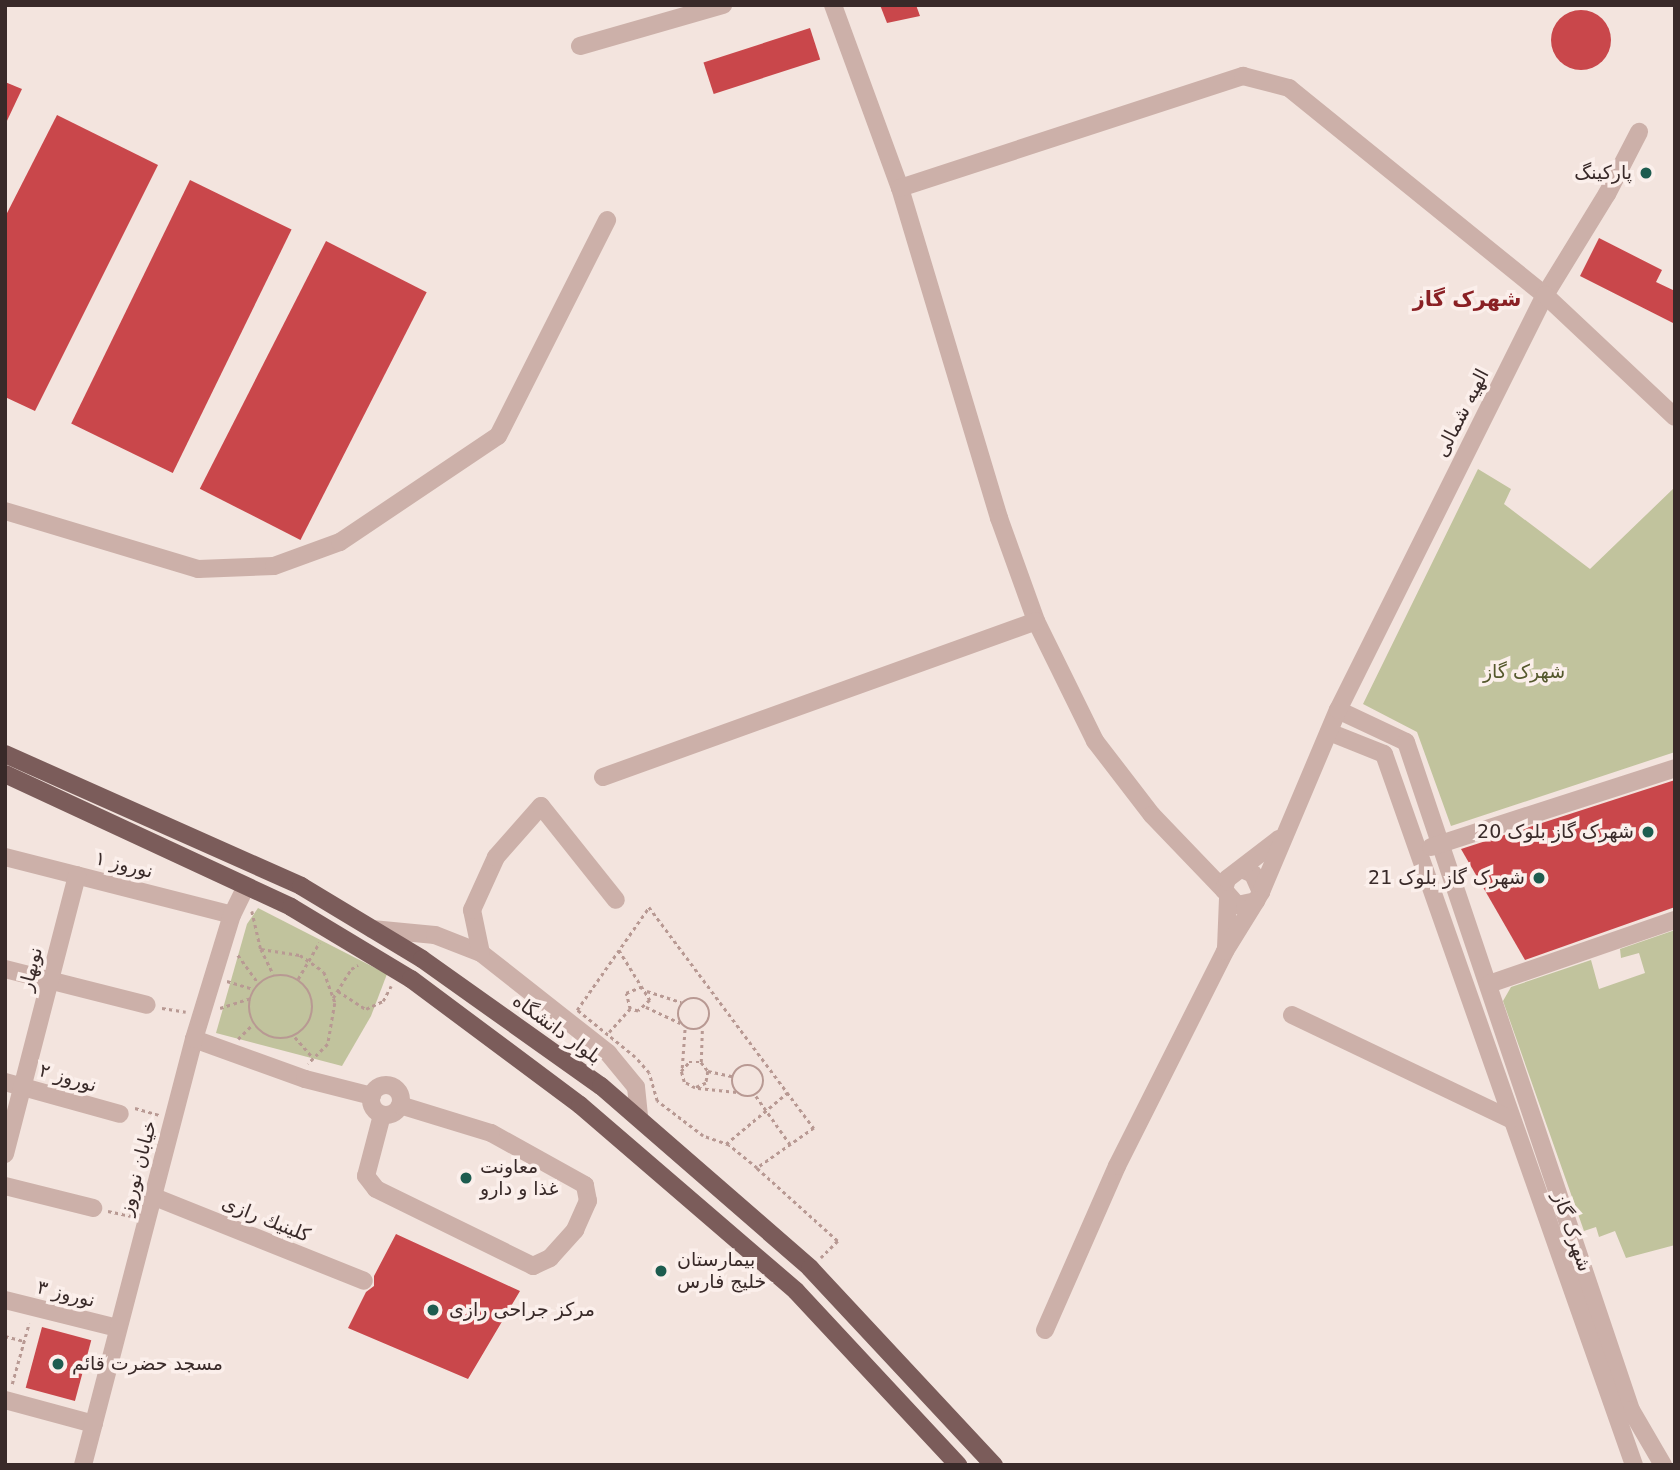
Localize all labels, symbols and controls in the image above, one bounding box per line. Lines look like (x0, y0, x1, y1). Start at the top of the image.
place label: پارکینگ (1574, 162, 1632, 184)
marker: پارکینگ (1638, 165, 1654, 181)
district label: شهرک گاز (1413, 286, 1521, 312)
street label: الهیه شمالی (1430, 365, 1494, 461)
park label: شهرک گاز (1483, 661, 1565, 683)
place label: شهرک گاز بلوک 20 (1477, 821, 1634, 843)
marker: شهرک گاز بلوک 20 (1640, 824, 1656, 840)
street label: نوروز ۱ (93, 847, 155, 883)
place label: شهرک گاز بلوک 21 (1368, 867, 1525, 889)
marker: شهرک گاز بلوک 21 (1531, 870, 1547, 886)
street label: نوبهار (15, 945, 47, 993)
street label: بلوار دانشگاه (508, 989, 606, 1069)
street label: نوروز ۲ (37, 1059, 99, 1097)
street label: خیابان نوروز (114, 1118, 162, 1218)
place label: معاونت غذا و دارو (480, 1156, 559, 1200)
marker: معاونت غذا و دارو (458, 1170, 474, 1186)
street label: شهرک گاز (1548, 1189, 1596, 1275)
street label: كلينيك رازی (219, 1191, 313, 1247)
place label: بیمارستان خلیج فارس (677, 1249, 766, 1293)
marker: بیمارستان خلیج فارس (651, 1261, 671, 1281)
street label: نوروز ۳ (35, 1276, 97, 1312)
place label: مرکز جراحی رازی (449, 1299, 595, 1321)
marker: مرکز جراحی رازی (423, 1300, 443, 1320)
place label: مسجد حضرت قائم (72, 1353, 223, 1375)
marker: مسجد حضرت قائم (50, 1356, 66, 1372)

